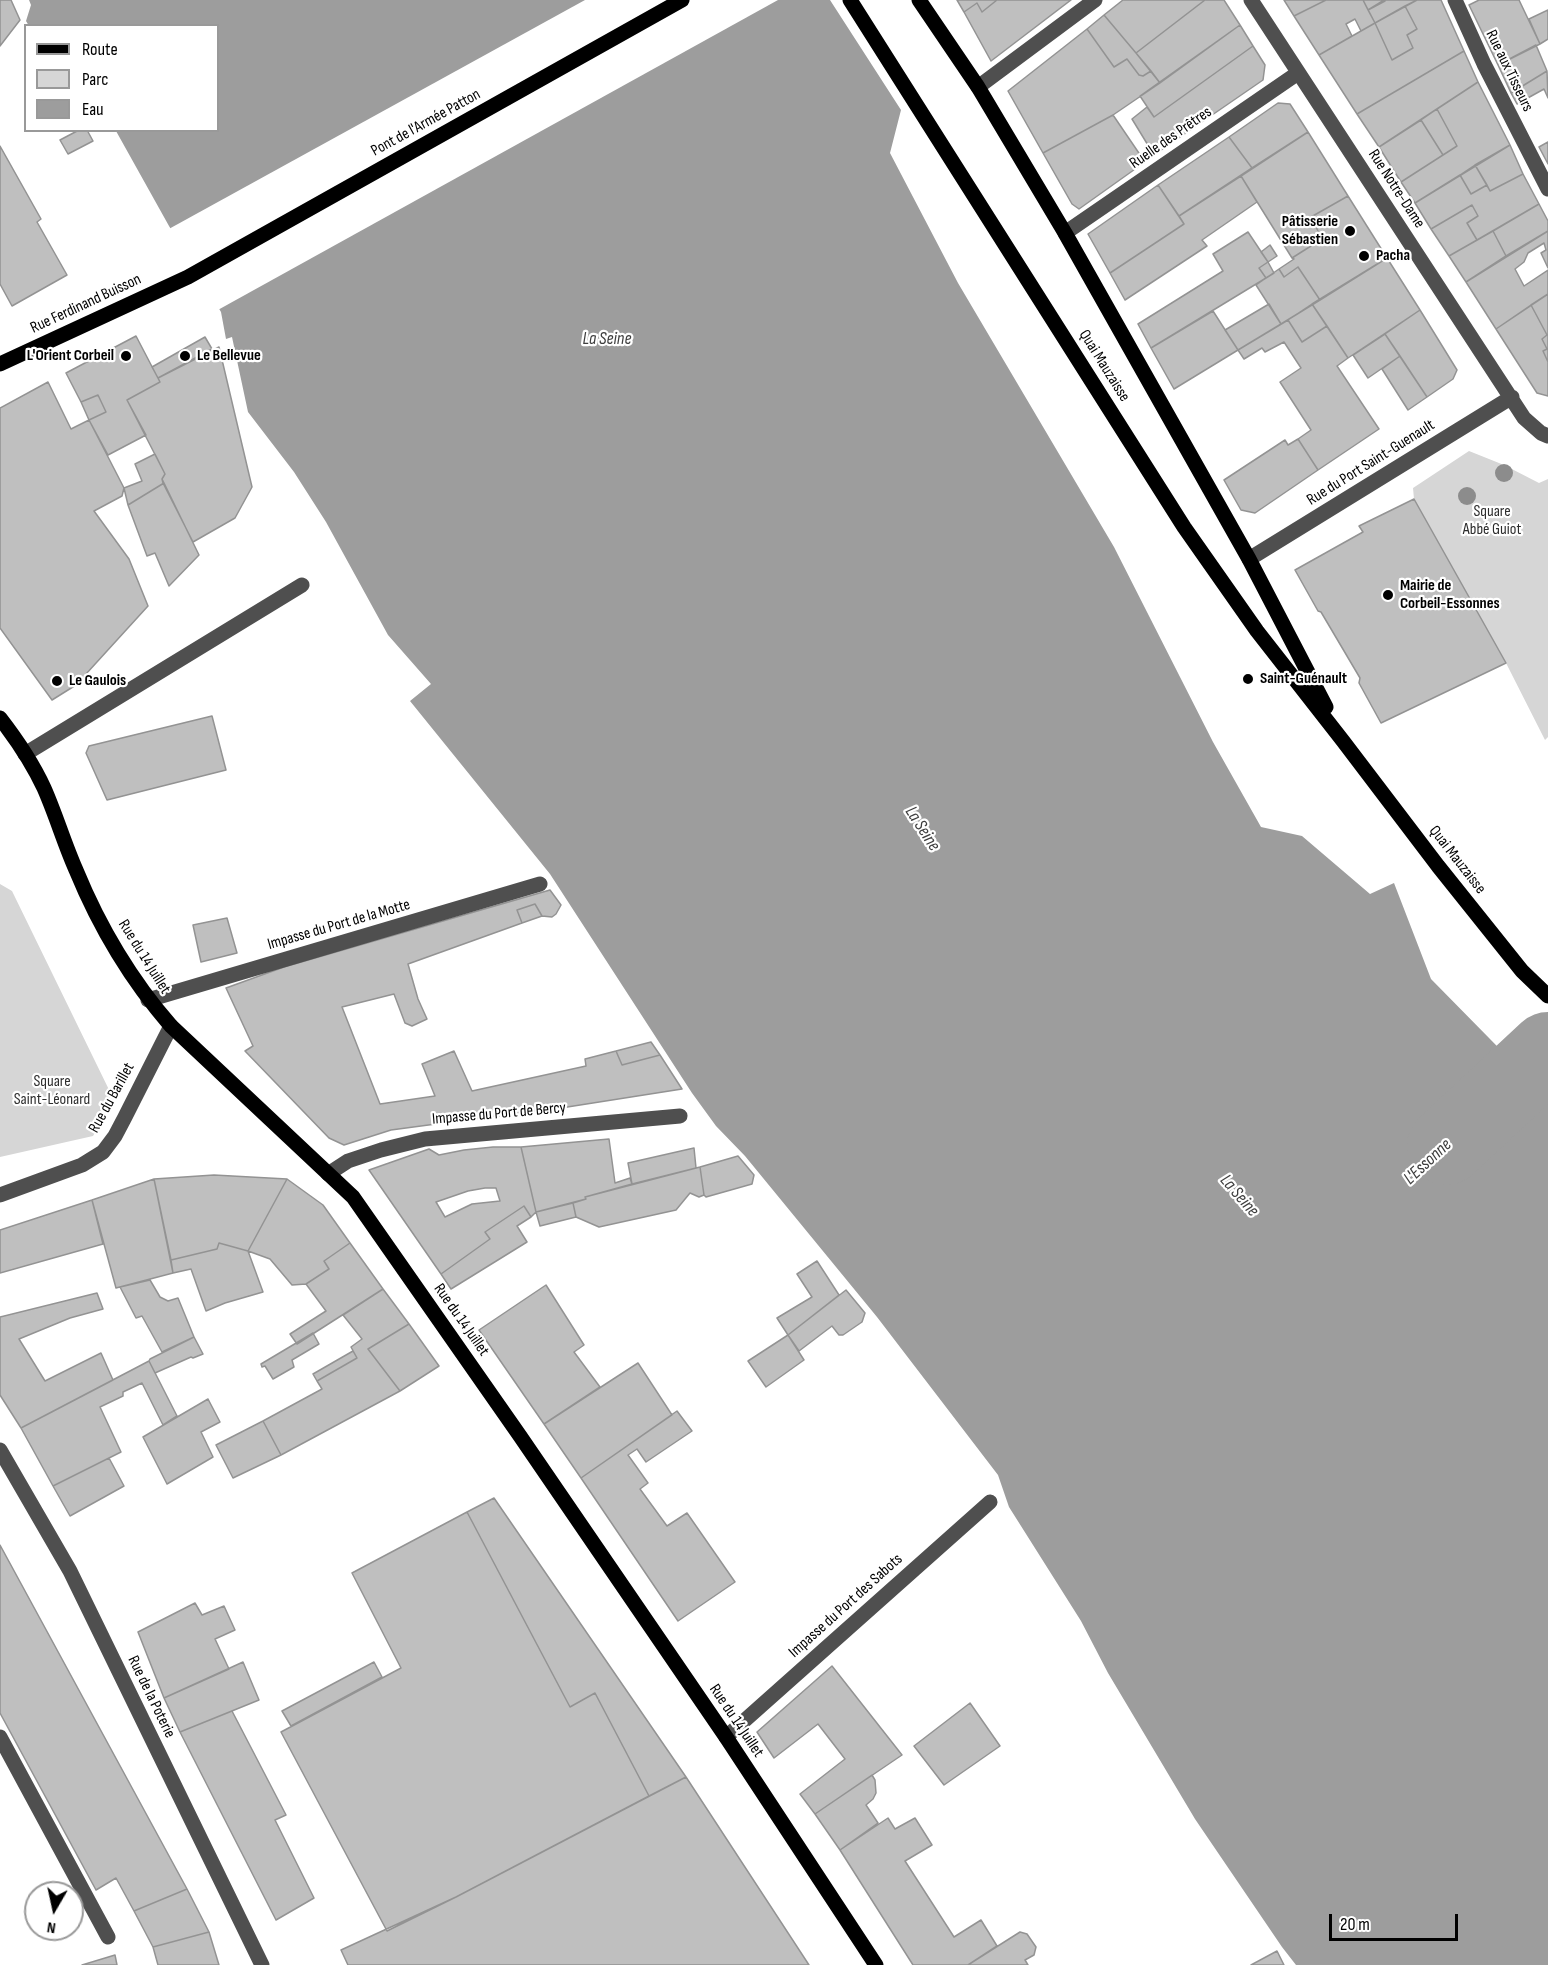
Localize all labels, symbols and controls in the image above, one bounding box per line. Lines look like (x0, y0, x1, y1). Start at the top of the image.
legend (24, 24, 219, 132)
street label: Rue aux Tisseurs (1481, 27, 1537, 115)
text: Route (82, 39, 118, 60)
text: Parc (82, 69, 108, 90)
street label: Pont de l'Armée Patton (368, 85, 484, 161)
text: Eau (82, 99, 104, 120)
street label: Ruelle des Prêtres (1126, 103, 1216, 173)
street label: Rue Notre-Dame (1363, 146, 1429, 232)
place label: Pâtisserie Sébastien (1282, 212, 1338, 250)
marker: Pâtisserie Sébastien (1343, 224, 1357, 238)
place label: Pacha (1376, 246, 1410, 266)
marker: Pacha (1357, 249, 1371, 263)
street label: Rue Ferdinand Buisson (28, 270, 144, 338)
street label: Quai Mauzaisse (1074, 326, 1134, 406)
water label: La Seine (583, 328, 631, 350)
place label: L'Orient Corbeil (27, 346, 114, 366)
place label: Le Bellevue (197, 346, 261, 366)
marker: L'Orient Corbeil (119, 349, 133, 363)
marker: Le Bellevue (178, 349, 192, 363)
street label: Rue du Port Saint-Guenault (1304, 416, 1438, 510)
park label: Square Abbé Guiot (1463, 502, 1521, 540)
place label: Mairie de Corbeil-Essonnes (1400, 576, 1500, 614)
marker: Mairie de Corbeil-Essonnes (1381, 588, 1395, 602)
place label: Saint-Guénault (1260, 669, 1347, 689)
place label: Le Gaulois (69, 671, 126, 691)
marker: Saint-Guénault (1241, 672, 1255, 686)
marker: Le Gaulois (50, 674, 64, 688)
water label: La Seine (900, 803, 944, 855)
street label: Quai Mauzaisse (1424, 822, 1490, 898)
street label: Impasse du Port de la Motte (265, 895, 413, 955)
street label: Rue du 14 Juillet (114, 916, 174, 998)
street label: Rue du Barillet (85, 1060, 139, 1136)
park label: Square Saint-Léonard (14, 1072, 90, 1110)
street label: Impasse du Port de Bercy (431, 1099, 567, 1129)
water label: L'Essonne (1400, 1135, 1456, 1189)
water label: La Seine (1215, 1170, 1263, 1222)
street label: Rue du 14 Juillet (429, 1280, 493, 1360)
street label: Impasse du Port des Sabots (785, 1550, 907, 1662)
street label: Rue de la Poterie (123, 1653, 179, 1741)
street label: Rue du 14 Juillet (705, 1681, 767, 1761)
north arrow (24, 1881, 84, 1941)
scale bar (1332, 1902, 1461, 1940)
text: 20 m (1340, 1914, 1370, 1935)
text: N (46, 1917, 57, 1937)

